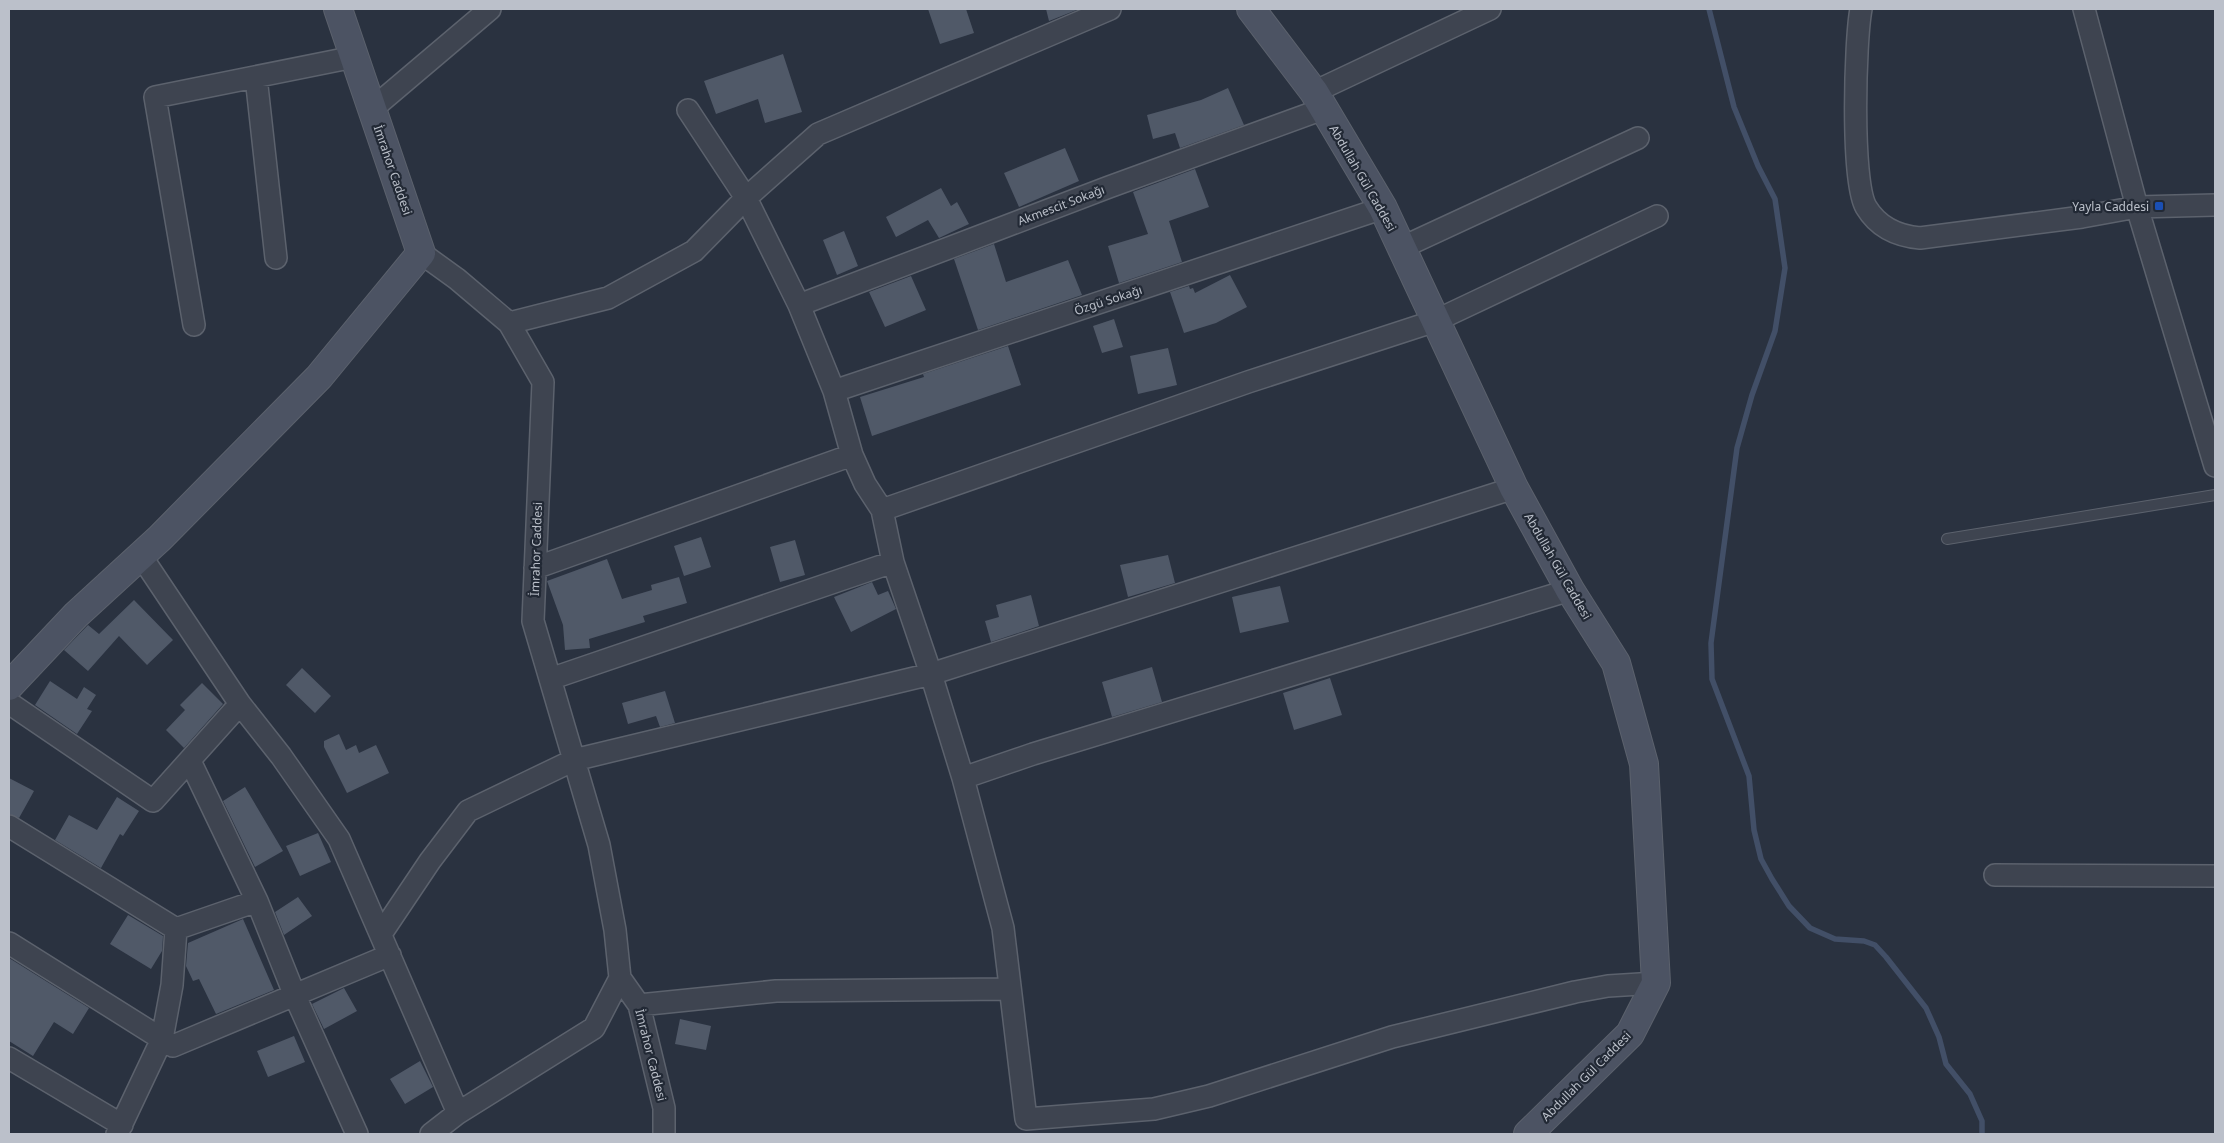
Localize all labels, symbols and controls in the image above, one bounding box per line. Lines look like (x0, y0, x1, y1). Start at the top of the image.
street label: Abdullah Gül Caddesi (1326, 122, 1400, 234)
street label: İmrahor Caddesi (370, 123, 416, 217)
street label: Akmescit Sokağı (1015, 181, 1107, 229)
place label: Yayla Caddesi (2072, 198, 2149, 215)
marker: Yayla Caddesi (2153, 200, 2165, 212)
street label: Özgü Sokağı (1072, 281, 1144, 319)
street label: İmrahor Caddesi (526, 502, 546, 596)
street label: Abdullah Gül Caddesi (1521, 510, 1595, 622)
street label: İmrahor Caddesi (631, 1007, 671, 1103)
street label: Abdullah Gül Caddesi (1537, 1027, 1635, 1125)

